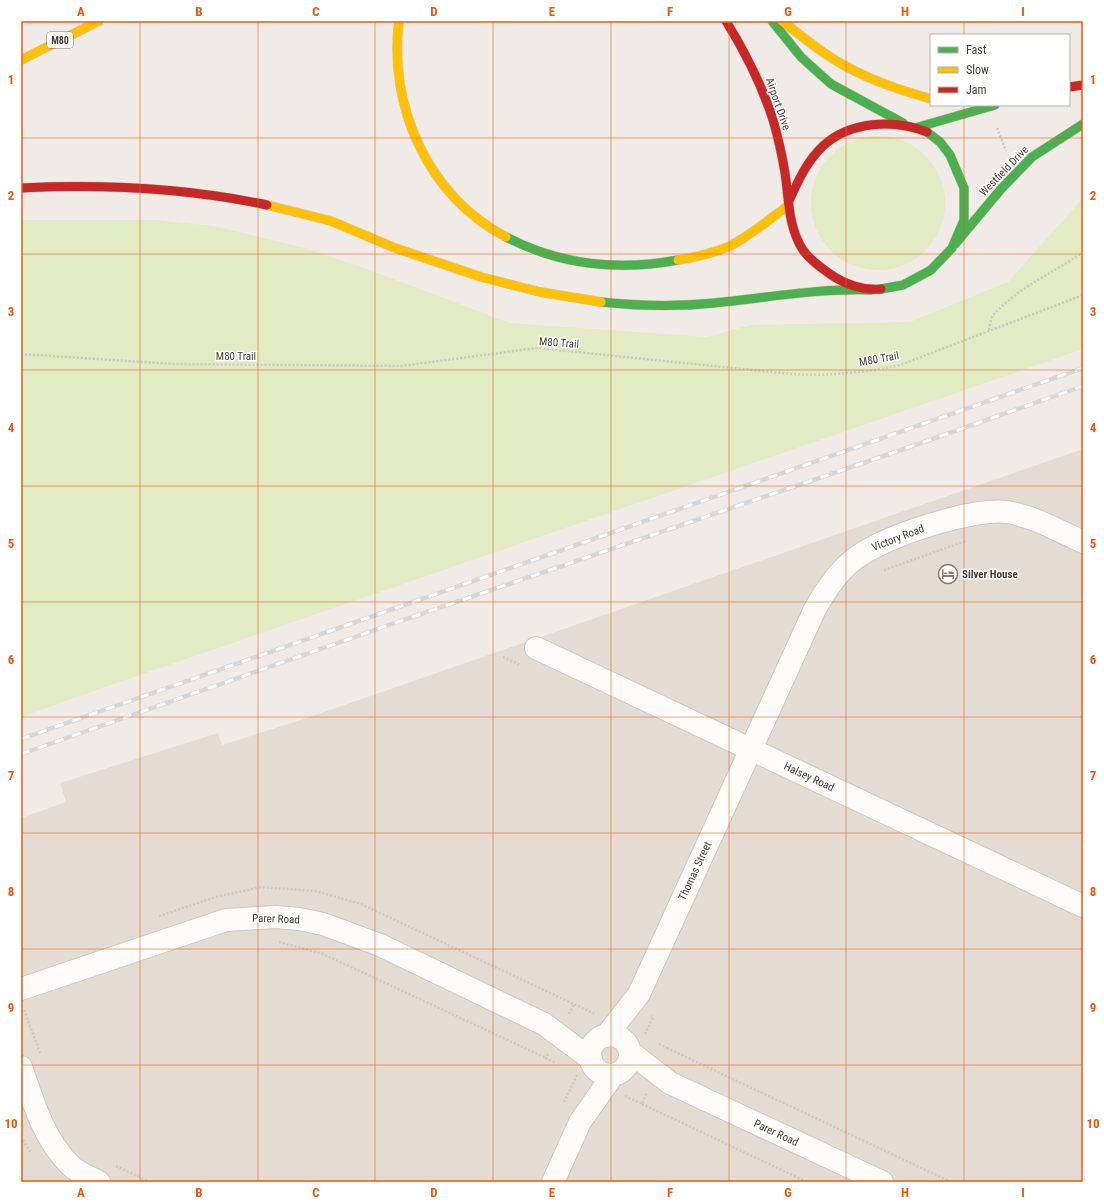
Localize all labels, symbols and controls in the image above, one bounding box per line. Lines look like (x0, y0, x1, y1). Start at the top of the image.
text: A (77, 4, 85, 19)
text: B (195, 4, 203, 19)
text: C (312, 4, 320, 19)
text: D (430, 4, 438, 19)
text: E (549, 4, 556, 19)
text: F (667, 4, 673, 19)
text: G (784, 4, 792, 19)
text: H (901, 4, 909, 19)
text: I (1021, 4, 1025, 19)
road number: M80 (47, 32, 73, 48)
legend (930, 34, 1070, 106)
text: Fast (966, 43, 987, 57)
text: Slow (966, 63, 989, 77)
text: 1 (8, 72, 14, 87)
text: 1 (1090, 72, 1096, 87)
street label: Airport Drive (763, 76, 793, 132)
text: Jam (966, 83, 987, 97)
street label: Westfield Drive (977, 143, 1031, 199)
text: 2 (8, 188, 15, 203)
text: 2 (1090, 188, 1097, 203)
text: 3 (8, 304, 14, 319)
text: 3 (1090, 304, 1096, 319)
street label: M80 Trail (538, 335, 580, 351)
street label: M80 Trail (858, 349, 900, 369)
street label: M80 Trail (216, 350, 256, 363)
text: 4 (8, 420, 15, 435)
text: 4 (1090, 420, 1097, 435)
street label: Victory Road (870, 522, 926, 554)
text: 5 (8, 536, 15, 551)
text: 5 (1090, 536, 1097, 551)
hotel icon: Silver House (937, 563, 959, 585)
place label: Silver House (962, 568, 1018, 581)
text: 6 (8, 652, 15, 667)
text: 6 (1090, 652, 1097, 667)
street label: Halsey Road (782, 760, 836, 794)
text: 7 (8, 768, 15, 783)
text: 7 (1090, 768, 1097, 783)
street label: Thomas Street (676, 840, 714, 902)
text: 8 (8, 884, 14, 899)
text: 8 (1090, 884, 1096, 899)
street label: Parer Road (252, 912, 300, 926)
text: 9 (8, 1000, 14, 1015)
text: 9 (1090, 1000, 1096, 1015)
text: 10 (4, 1116, 18, 1131)
text: 10 (1086, 1116, 1100, 1131)
street label: Parer Road (752, 1117, 800, 1149)
text: A (77, 1185, 85, 1200)
text: B (195, 1185, 203, 1200)
text: C (312, 1185, 320, 1200)
text: D (430, 1185, 438, 1200)
text: E (549, 1185, 556, 1200)
text: F (667, 1185, 673, 1200)
text: G (784, 1185, 792, 1200)
text: H (901, 1185, 909, 1200)
text: I (1021, 1185, 1025, 1200)

